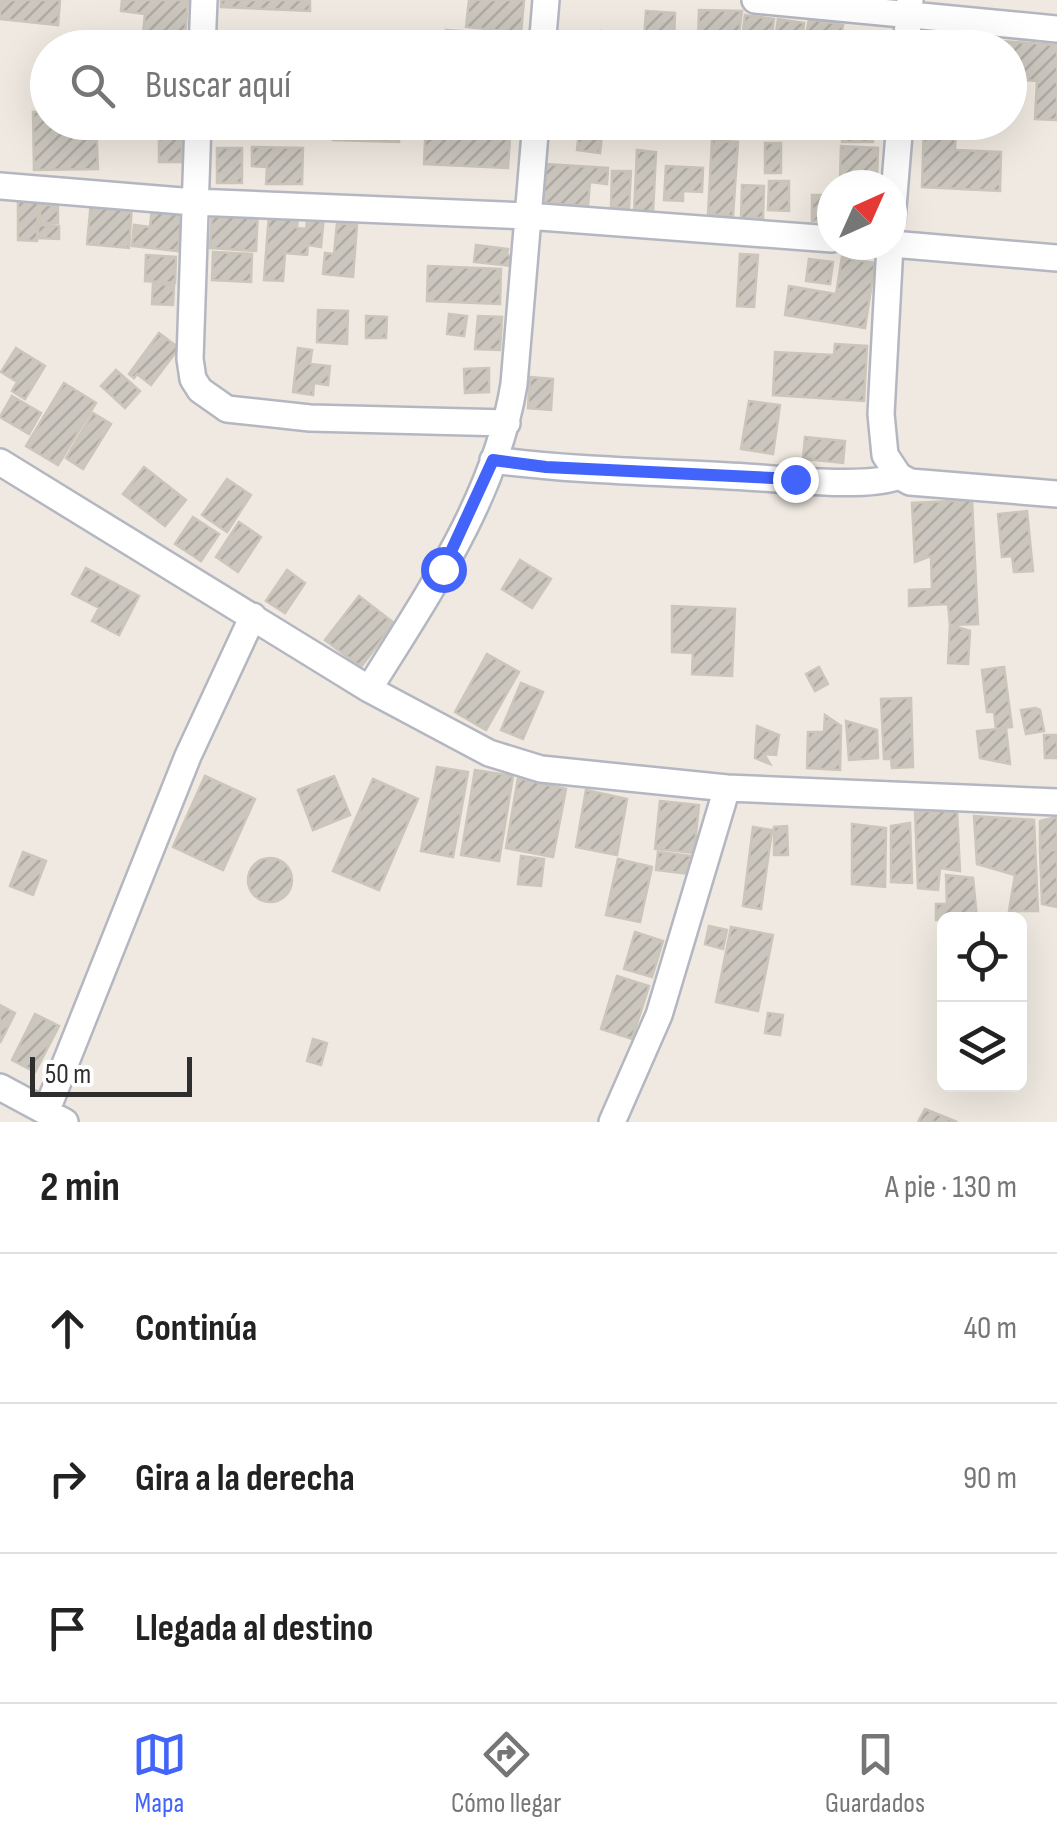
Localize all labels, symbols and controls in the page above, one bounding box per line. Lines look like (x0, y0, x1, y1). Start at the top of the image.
search box (30, 30, 1027, 140)
icon: search (65, 58, 120, 113)
text: Buscar aquí (145, 63, 291, 108)
north arrow (817, 170, 907, 260)
route end (773, 457, 819, 503)
route start (421, 547, 467, 593)
map controls (937, 912, 1027, 1092)
button: locate (937, 912, 1027, 1002)
button: layers (937, 1002, 1027, 1092)
scale bar (30, 1052, 192, 1096)
text: 50 m (45, 1058, 91, 1091)
text: 2 min (40, 1162, 120, 1213)
text: A pie · 130 m (885, 1168, 1017, 1207)
icon: ahead (40, 1301, 95, 1356)
text: Continúa (135, 1306, 257, 1351)
text: 40 m (964, 1309, 1017, 1348)
icon: right (40, 1451, 95, 1506)
text: Gira a la derecha (135, 1456, 355, 1501)
text: 90 m (963, 1459, 1017, 1498)
icon: arrive (40, 1601, 95, 1656)
text: Llegada al destino (135, 1606, 373, 1651)
tab: Mapa (132, 1727, 187, 1820)
tab: Cómo llegar (451, 1727, 561, 1820)
tab: Guardados (825, 1727, 925, 1820)

